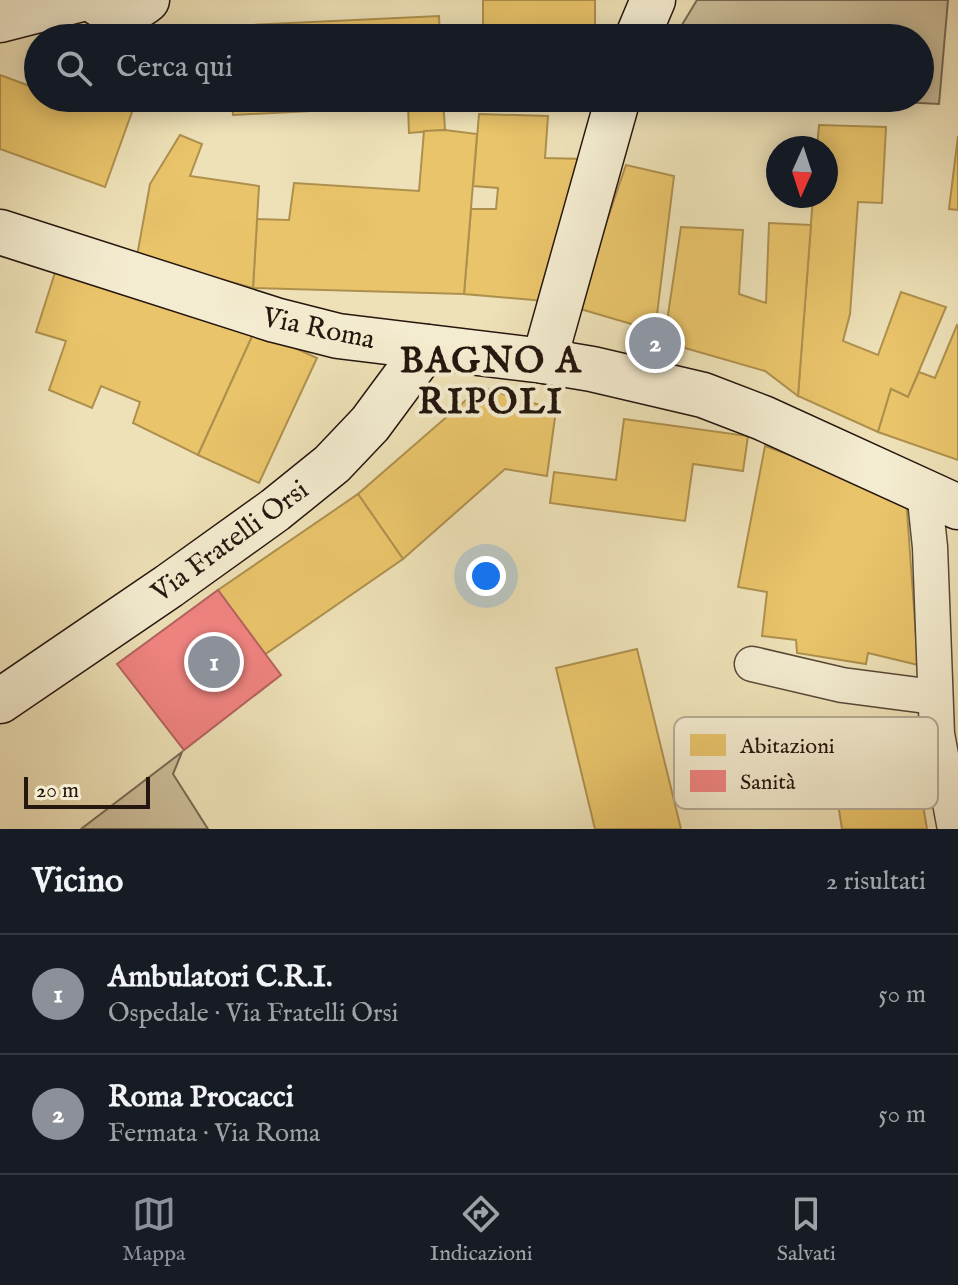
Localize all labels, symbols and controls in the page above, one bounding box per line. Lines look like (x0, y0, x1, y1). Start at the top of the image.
search box (24, 24, 934, 112)
icon: search (52, 46, 96, 90)
text: Cerca qui (116, 49, 233, 87)
north arrow (766, 136, 838, 208)
street label: Via Roma (258, 300, 379, 359)
pin: 2 (629, 313, 681, 373)
district label: BAGNO A RIPOLI (400, 339, 582, 426)
street label: Via Fratelli Orsi (144, 473, 316, 611)
your location (466, 556, 506, 596)
pin: 1 (188, 632, 240, 692)
legend (674, 717, 938, 809)
text: Abitazioni (739, 733, 835, 761)
text: Sanità (740, 769, 796, 797)
scale bar (24, 773, 150, 809)
text: 20 m (36, 777, 79, 805)
text: Vicino (32, 860, 123, 903)
text: 2 risultati (826, 865, 926, 898)
text: Ambulatori C.R.I. (108, 959, 332, 997)
text: 1 (53, 978, 63, 1011)
text: 50 m (878, 978, 926, 1011)
text: Ospedale · Via Fratelli Orsi (108, 997, 399, 1030)
text: Roma Procacci (108, 1079, 294, 1117)
text: 2 (52, 1098, 64, 1131)
text: 50 m (878, 1098, 926, 1131)
text: Fermata · Via Roma (108, 1117, 320, 1150)
tab: Mappa (122, 1192, 186, 1268)
tab: Indicazioni (430, 1192, 533, 1268)
tab: Salvati (777, 1192, 836, 1268)

